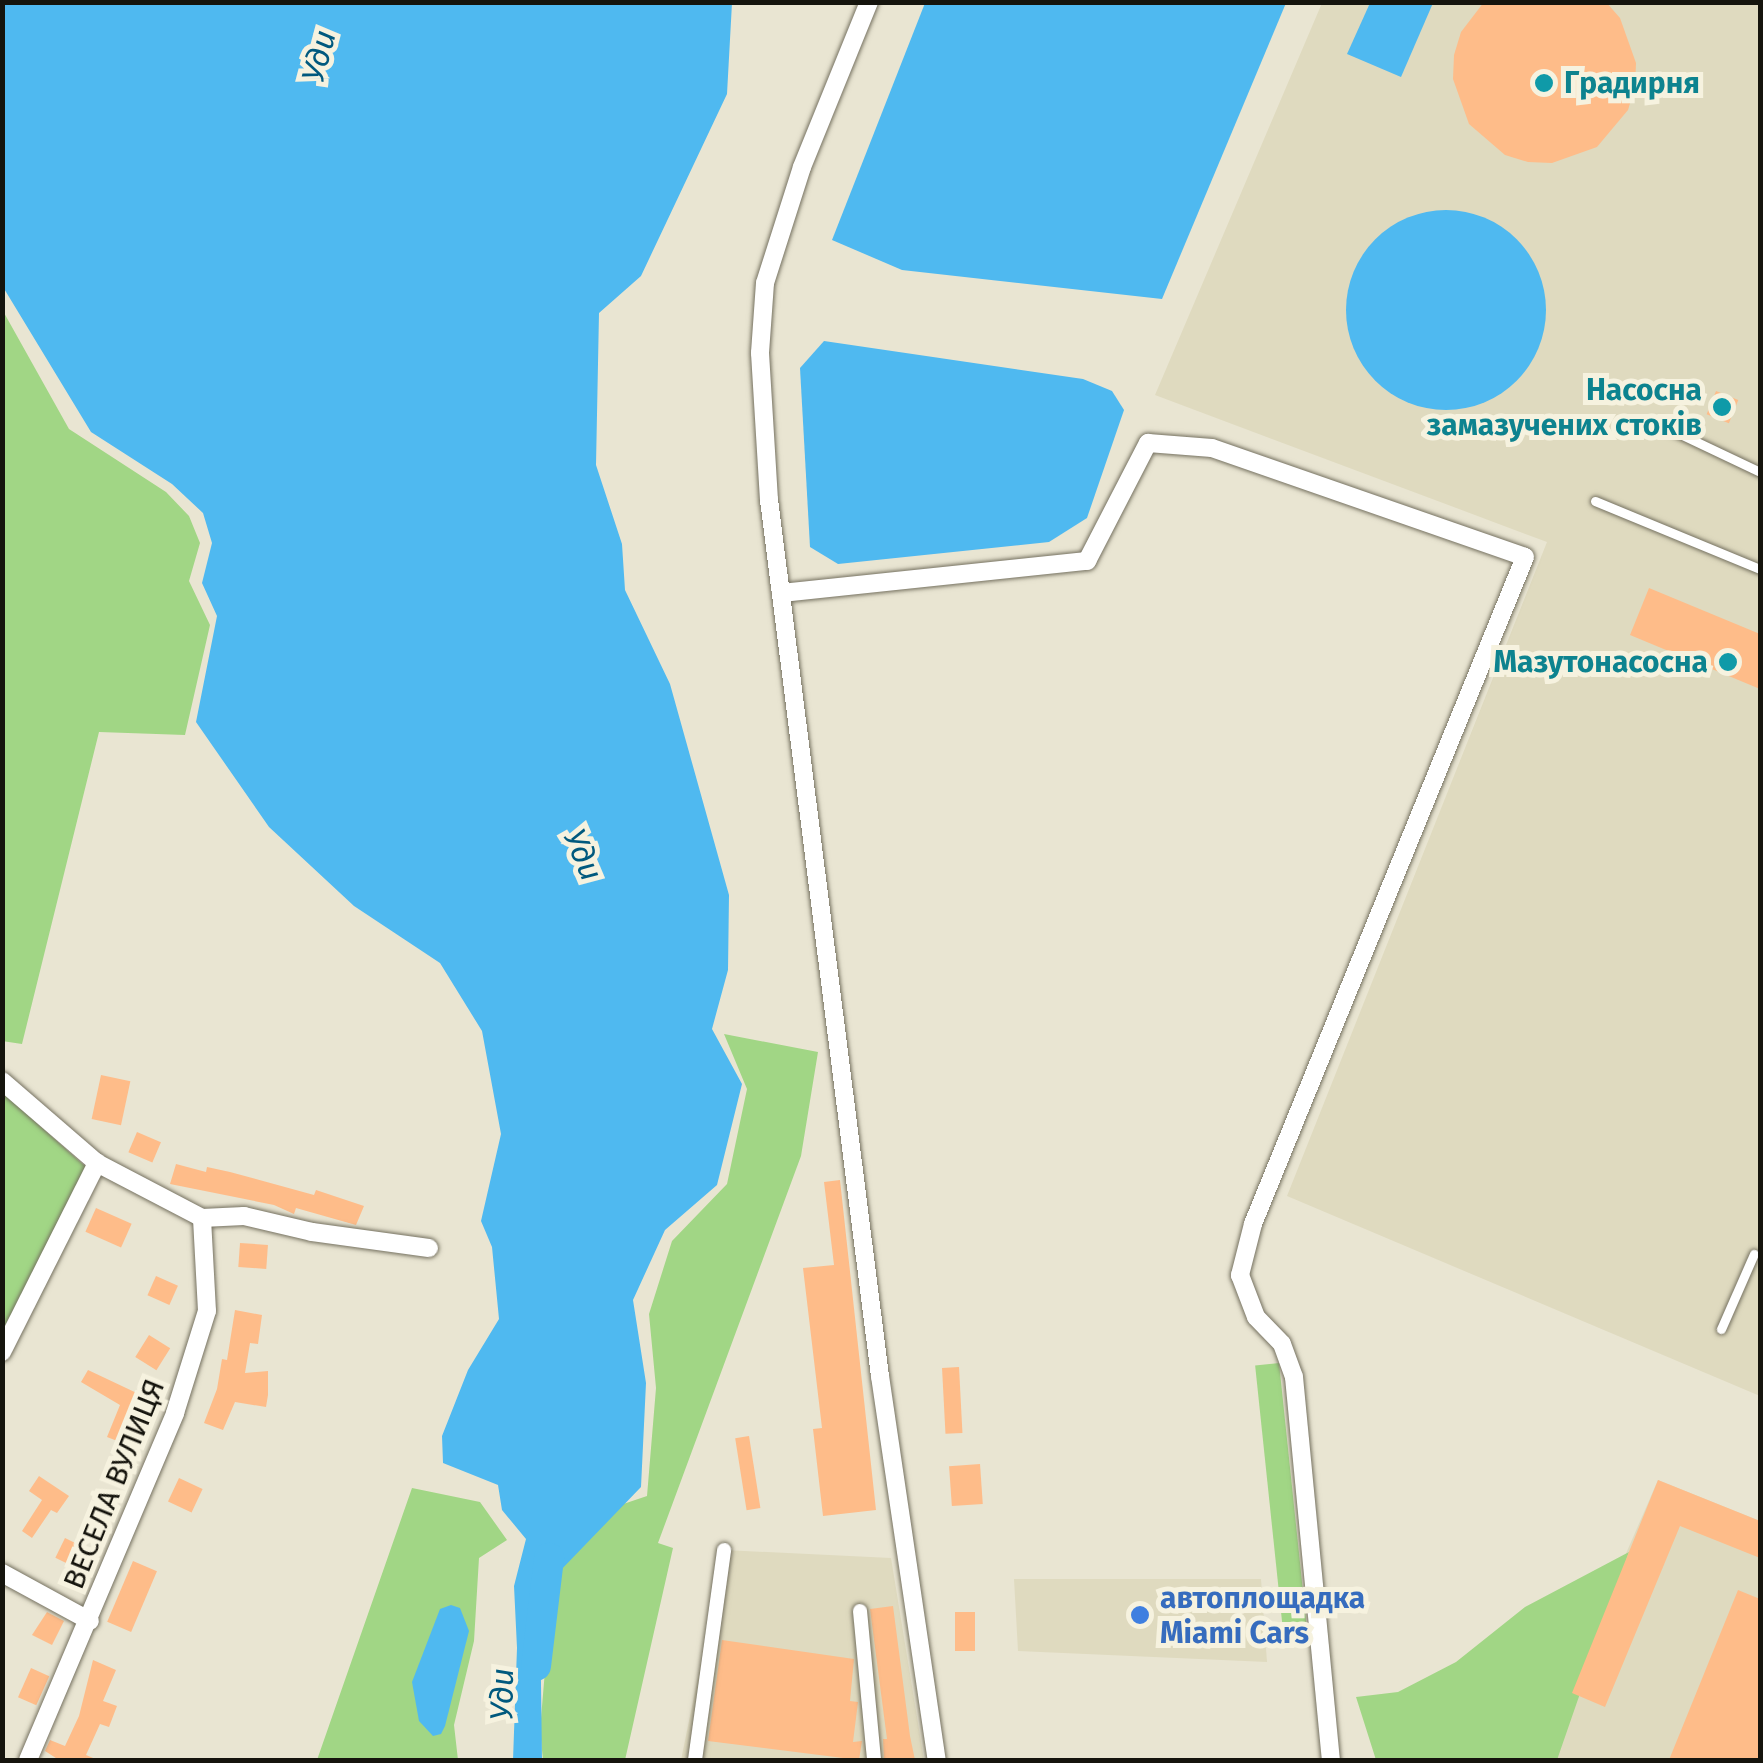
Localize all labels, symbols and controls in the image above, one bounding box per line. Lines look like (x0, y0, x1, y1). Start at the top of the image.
water label: Уди (294, 26, 344, 86)
place label: Градирня (1564, 65, 1700, 101)
marker: Градирня (1533, 72, 1555, 94)
place label: Насосна замазучених стоків (1427, 372, 1702, 442)
marker: Насосна замазучених стоків (1711, 396, 1733, 418)
place label: Мазутонасосна (1493, 644, 1708, 680)
marker: Мазутонасосна (1717, 651, 1739, 673)
water label: Уди (555, 823, 611, 887)
street label: ВЕСЕЛА ВУЛИЦЯ (56, 1374, 172, 1594)
place label: автоплощадка Miami Cars (1160, 1580, 1365, 1650)
marker: автоплощадка Miami Cars (1129, 1604, 1151, 1626)
water label: Уди (482, 1667, 522, 1721)

